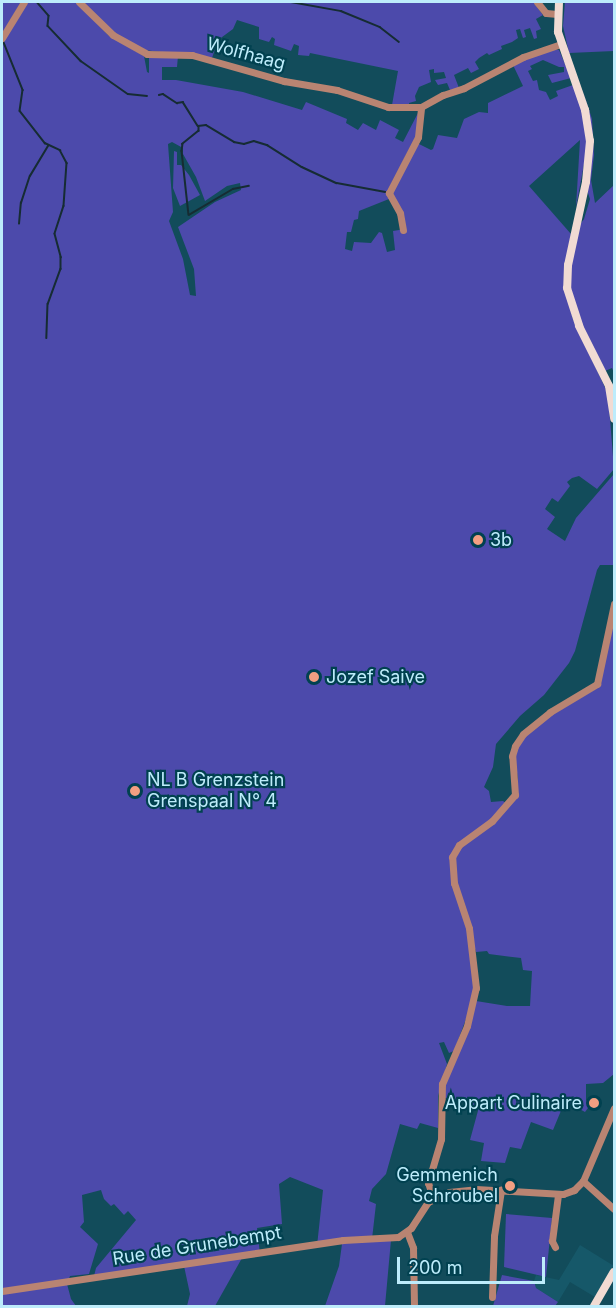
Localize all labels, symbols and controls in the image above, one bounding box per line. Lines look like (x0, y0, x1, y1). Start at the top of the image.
street label: Wolfhaag (204, 33, 288, 75)
place label: 3b (490, 529, 512, 551)
marker: 3b (471, 533, 485, 547)
place label: Jozef Saive (326, 666, 425, 688)
marker: Jozef Saive (307, 670, 321, 684)
place label: NL B Grenzstein Grenspaal N° 4 (147, 770, 284, 812)
marker: NL B Grenzstein Grenspaal N° 4 (128, 784, 142, 798)
place label: Appart Culinaire (445, 1092, 582, 1114)
marker: Appart Culinaire (587, 1096, 601, 1110)
place label: Gemmenich Schroubel (396, 1165, 498, 1208)
marker: Gemmenich Schroubel (503, 1179, 517, 1193)
street label: Rue de Grunebempt (111, 1222, 283, 1270)
scale bar (400, 1245, 548, 1283)
text: 200 m (408, 1257, 463, 1278)

